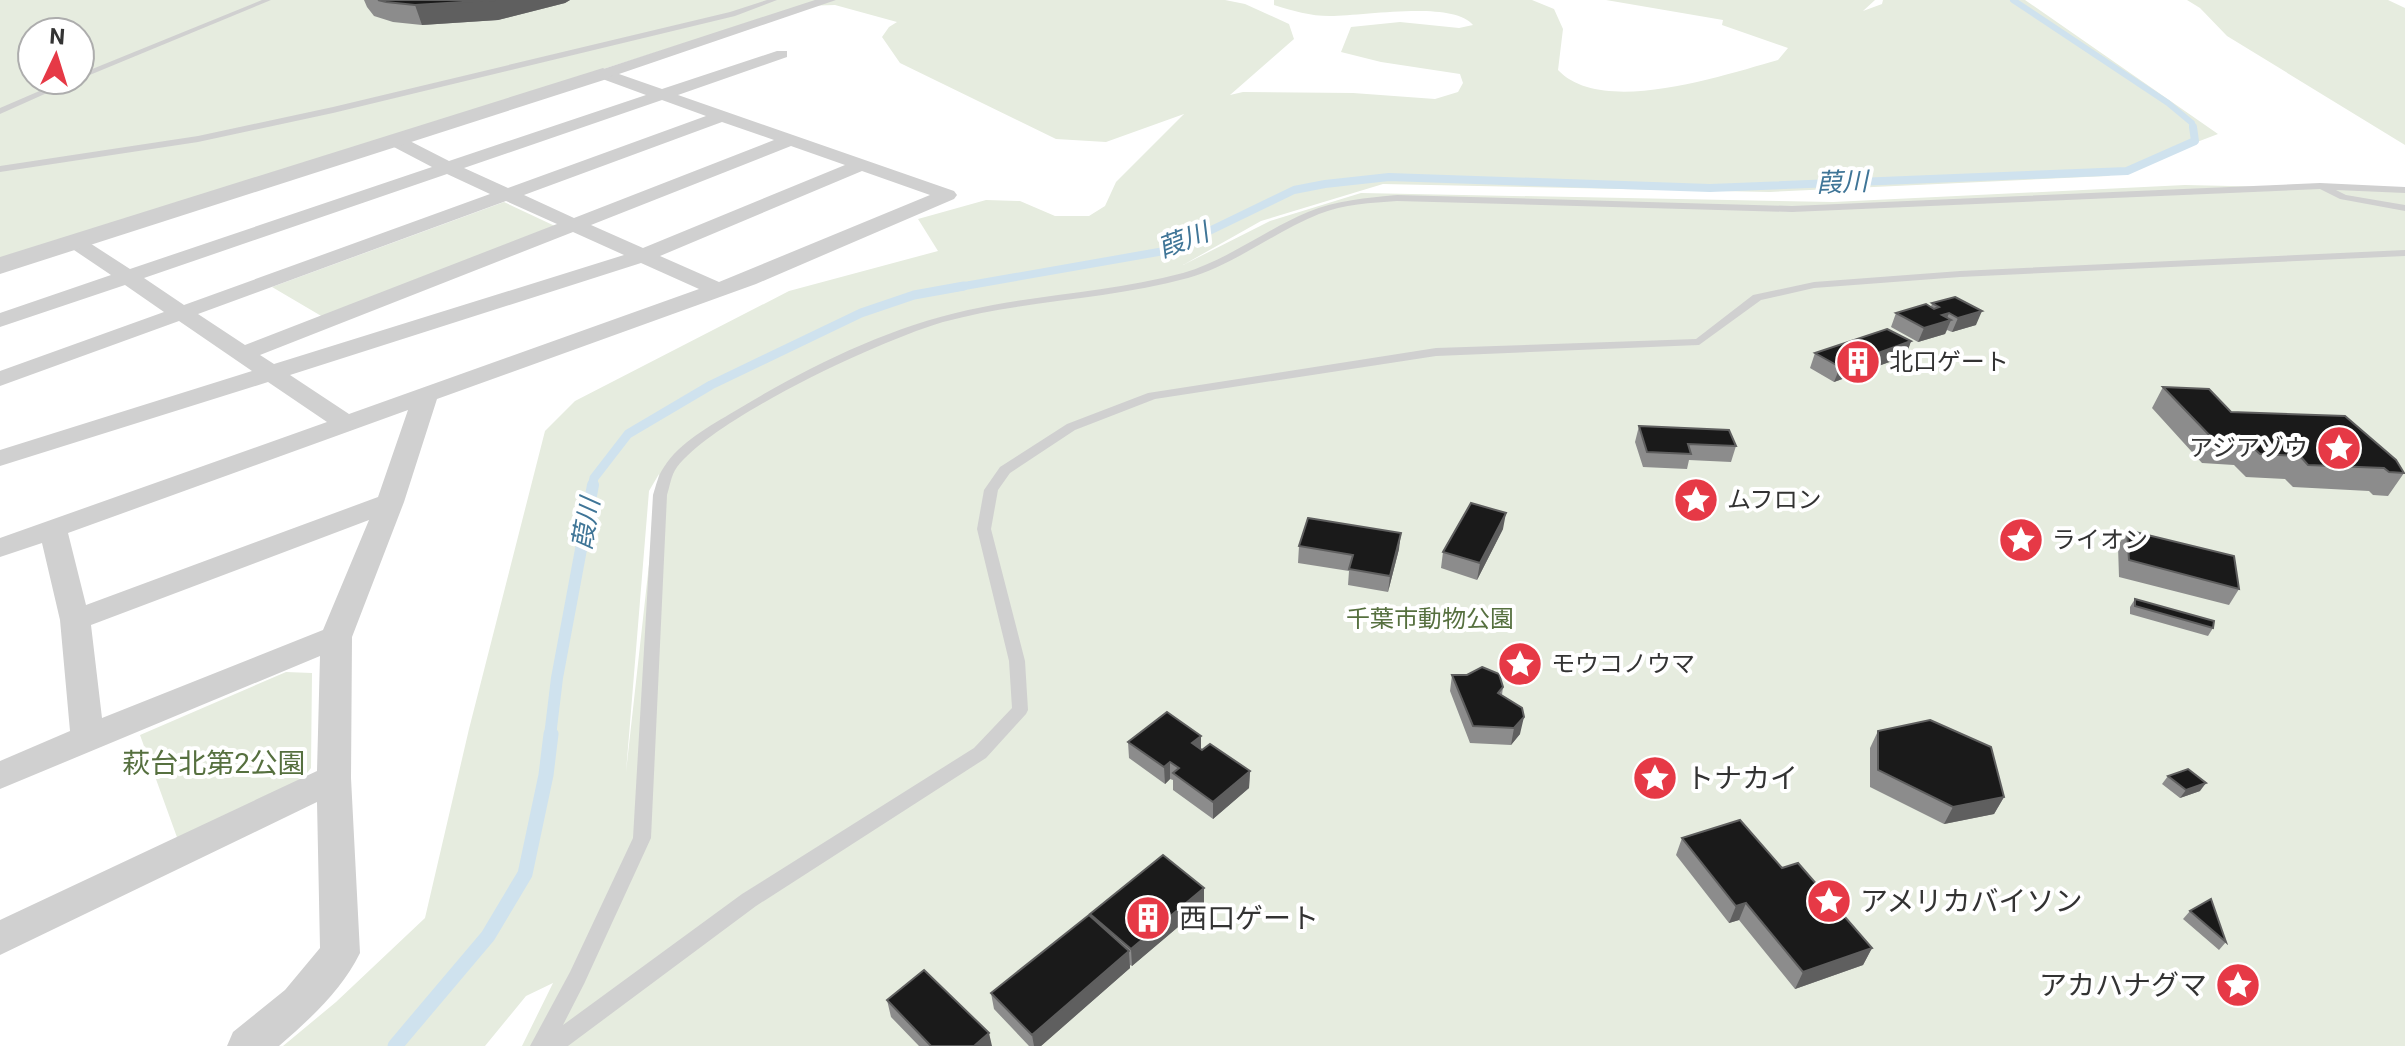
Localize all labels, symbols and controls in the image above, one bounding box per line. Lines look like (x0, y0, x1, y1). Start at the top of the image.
north arrow (16, 16, 96, 96)
text: N (49, 24, 66, 50)
water label: 葭川 (1815, 166, 1871, 198)
water label: 葭川 (1153, 216, 1215, 263)
building icon: 北口ゲート (1834, 338, 1882, 386)
place label: 北口ゲート (1889, 348, 2009, 376)
place icon: アジアゾウ (2315, 424, 2363, 472)
place label: アジアゾウ (2189, 434, 2308, 462)
place icon: ムフロン (1672, 476, 1720, 524)
place label: ムフロン (1727, 486, 1822, 514)
water label: 葭川 (567, 493, 606, 552)
place icon: ライオン (1997, 516, 2045, 564)
place label: ライオン (2052, 526, 2148, 554)
park label: 千葉市動物公園 (1346, 605, 1514, 633)
place icon: モウコノウマ (1496, 640, 1544, 688)
place label: モウコノウマ (1551, 650, 1695, 678)
park label: 萩台北第2公園 (122, 747, 306, 780)
place icon: トナカイ (1631, 754, 1679, 802)
place label: トナカイ (1686, 762, 1798, 795)
place icon: アメリカバイソン (1805, 877, 1853, 925)
place label: アメリカバイソン (1860, 885, 2083, 918)
building icon: 西口ゲート (1124, 894, 1172, 942)
place label: 西口ゲート (1179, 902, 1319, 935)
place icon: アカハナグマ (2214, 961, 2262, 1009)
place label: アカハナグマ (2039, 969, 2207, 1002)

